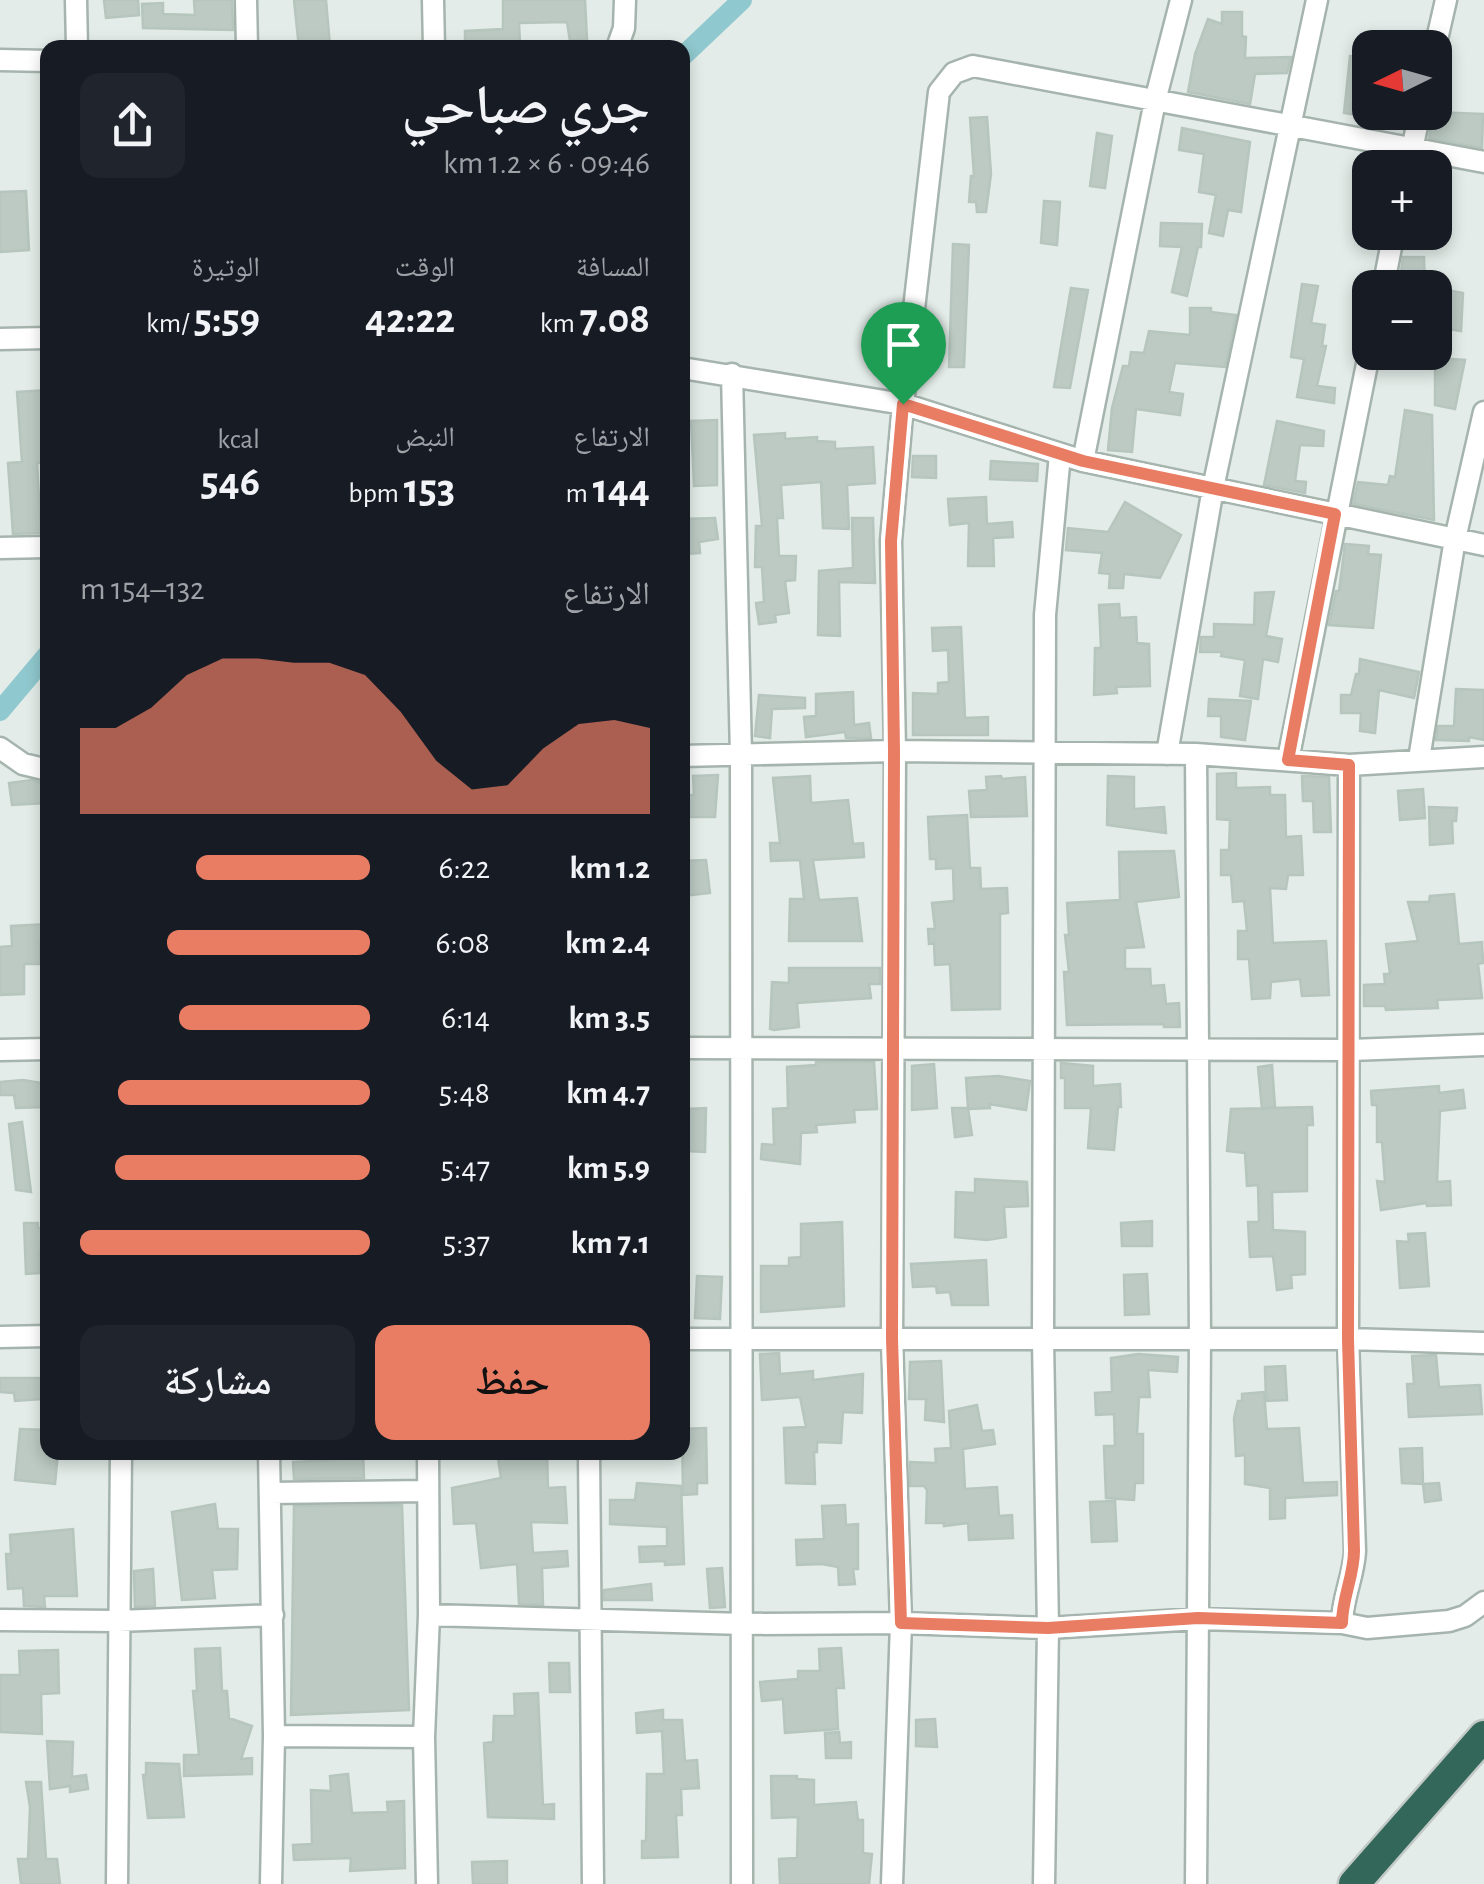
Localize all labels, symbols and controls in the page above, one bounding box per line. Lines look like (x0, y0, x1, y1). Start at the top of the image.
north arrow (1352, 30, 1452, 130)
map controls (1352, 30, 1452, 370)
button: share (80, 73, 185, 178)
text: جري صباحي (402, 79, 650, 134)
text: 09:46 · 6 × 1.2 km (443, 147, 650, 179)
button: + (1352, 150, 1452, 250)
text: الوتيرة (192, 254, 260, 282)
text: الوقت (395, 254, 455, 282)
text: المسافة (576, 254, 650, 282)
button: − (1352, 270, 1452, 370)
text: 5:59 (194, 298, 260, 340)
text: 42:22 (365, 298, 455, 340)
text: 7.08 (580, 298, 650, 340)
pin (861, 302, 946, 405)
text: /km (146, 310, 194, 338)
text: km (540, 310, 580, 338)
icon: arrive (876, 317, 931, 372)
text: النبض (395, 424, 455, 452)
text: الارتفاع (574, 424, 650, 452)
text: kcal (217, 426, 260, 454)
text: 546 (200, 461, 260, 503)
text: 153 (404, 468, 455, 510)
text: 144 (593, 468, 650, 510)
text: bpm (348, 480, 404, 508)
text: m (566, 480, 593, 508)
text: 132–154 m (80, 573, 205, 605)
text: الارتفاع (563, 578, 650, 610)
text: 6:22 (439, 852, 490, 884)
text: 1.2 km (570, 852, 650, 884)
text: 6:08 (436, 927, 490, 959)
text: 2.4 km (565, 927, 650, 959)
text: 6:14 (441, 1002, 490, 1034)
text: 3.5 km (569, 1002, 650, 1034)
text: 5:48 (439, 1077, 490, 1109)
text: 4.7 km (566, 1077, 650, 1109)
text: 5:47 (441, 1152, 490, 1184)
text: 5.9 km (567, 1152, 650, 1184)
text: 5:37 (443, 1227, 490, 1259)
text: 7.1 km (571, 1227, 650, 1259)
button: مشاركة (80, 1325, 355, 1440)
button: حفظ (375, 1325, 650, 1440)

